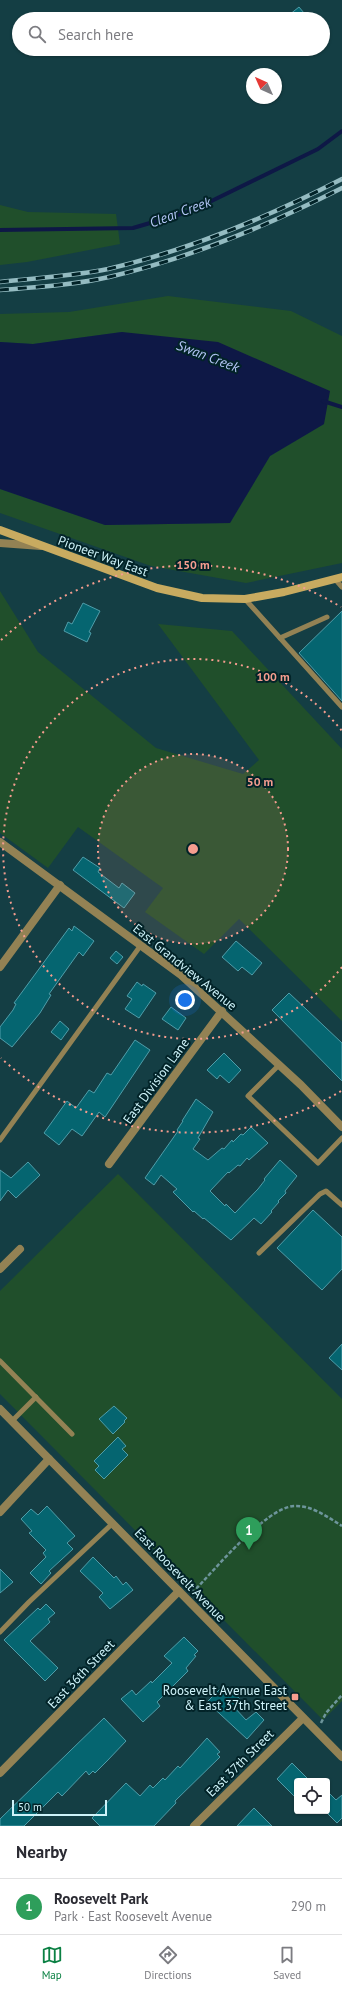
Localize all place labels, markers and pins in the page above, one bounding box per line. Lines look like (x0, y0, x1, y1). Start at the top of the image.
centre of rings (186, 842, 200, 856)
pin: 1 (236, 1517, 262, 1550)
place label: Roosevelt Avenue East & East 37th Street (163, 1682, 288, 1714)
marker: Roosevelt Avenue East & East 37th Street (290, 1692, 300, 1702)

